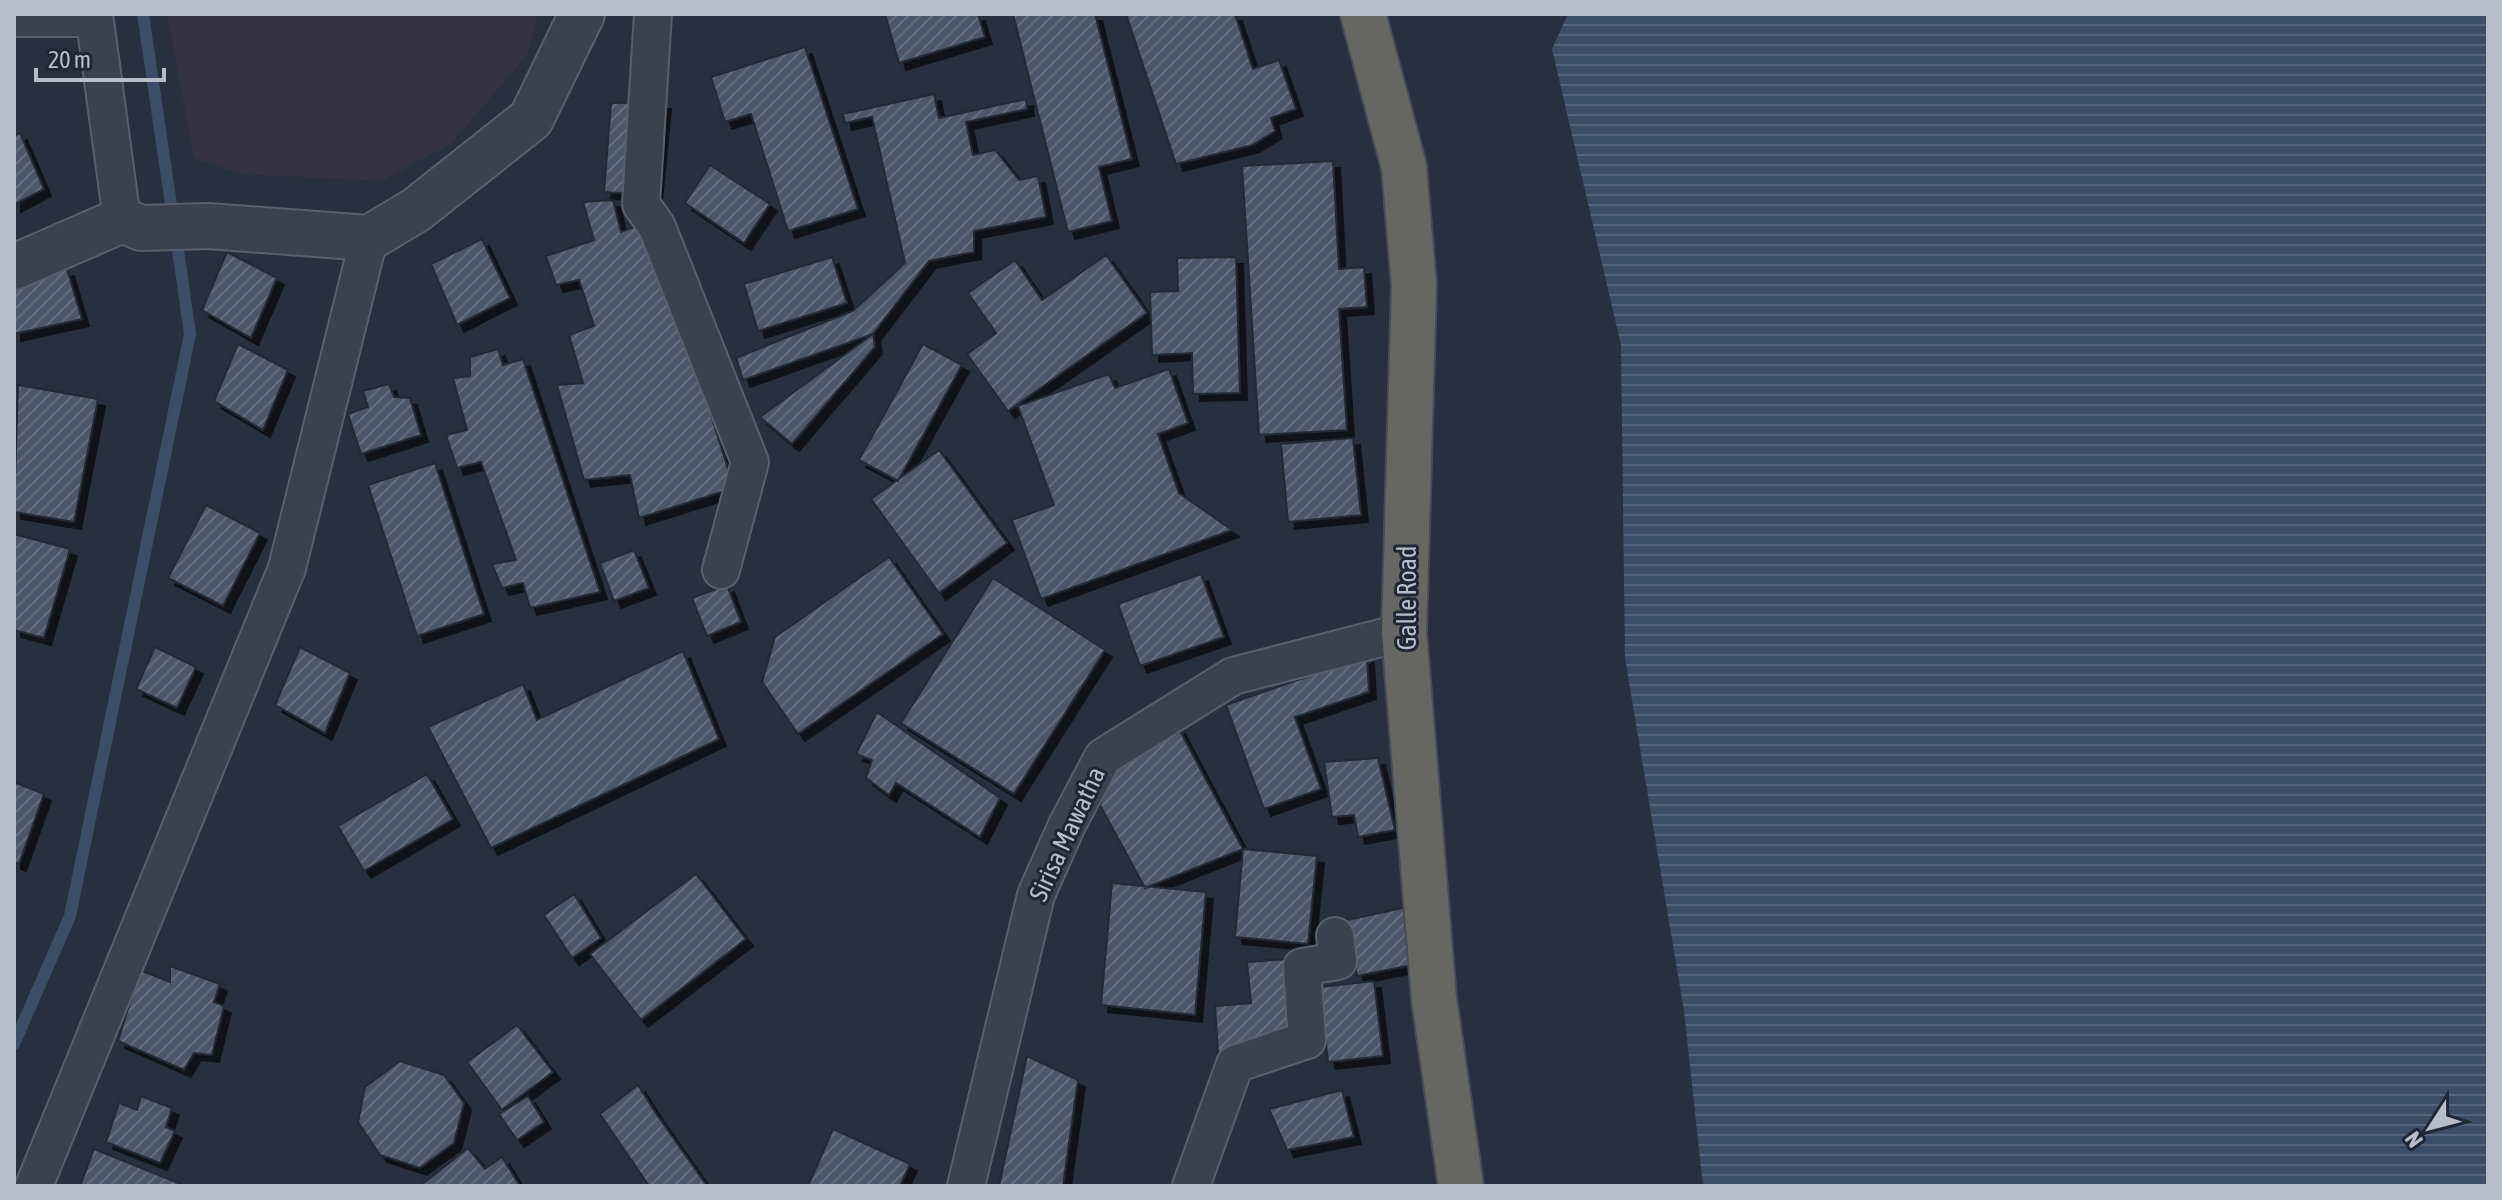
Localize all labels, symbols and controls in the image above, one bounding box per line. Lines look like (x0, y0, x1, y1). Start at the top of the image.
scale bar (36, 32, 164, 82)
text: 20 m (48, 46, 91, 73)
street label: Galle Road (1392, 546, 1422, 650)
street label: Sirisa Mawatha (1023, 762, 1111, 906)
north arrow (2390, 1088, 2470, 1168)
text: N (2399, 1127, 2428, 1153)

